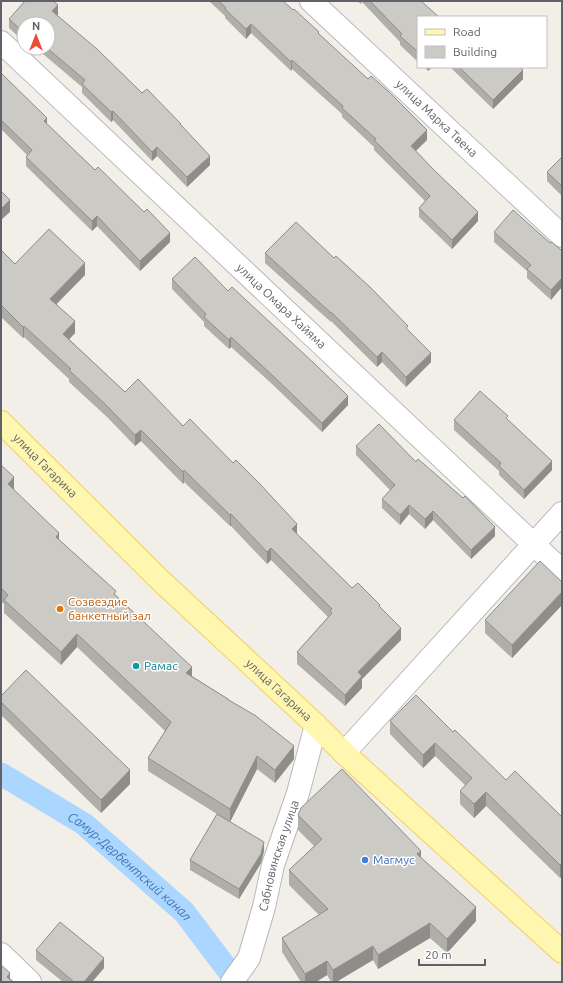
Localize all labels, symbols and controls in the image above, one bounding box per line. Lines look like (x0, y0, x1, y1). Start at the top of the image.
north arrow (16, 16, 56, 56)
legend (417, 16, 547, 68)
text: N (32, 20, 40, 32)
text: Road (453, 25, 481, 38)
text: Building (453, 45, 497, 58)
street label: улица Марка Твена (393, 77, 480, 159)
street label: улица Омара Хайяма (234, 261, 329, 351)
street label: улица Гагарина (11, 431, 80, 500)
place label: Созвездие банкетный зал (68, 595, 151, 622)
marker: Созвездие банкетный зал (55, 604, 65, 614)
street label: улица Гагарина (243, 656, 314, 724)
place label: Рамас (144, 659, 178, 672)
marker: Рамас (131, 661, 141, 671)
street label: Сабновинская улица (256, 798, 301, 913)
water label: Самур-Дербентский канал (66, 809, 195, 923)
place label: Магмус (373, 853, 415, 866)
marker: Магмус (360, 855, 370, 865)
scale bar (419, 941, 485, 967)
text: 20 m (425, 948, 452, 961)

